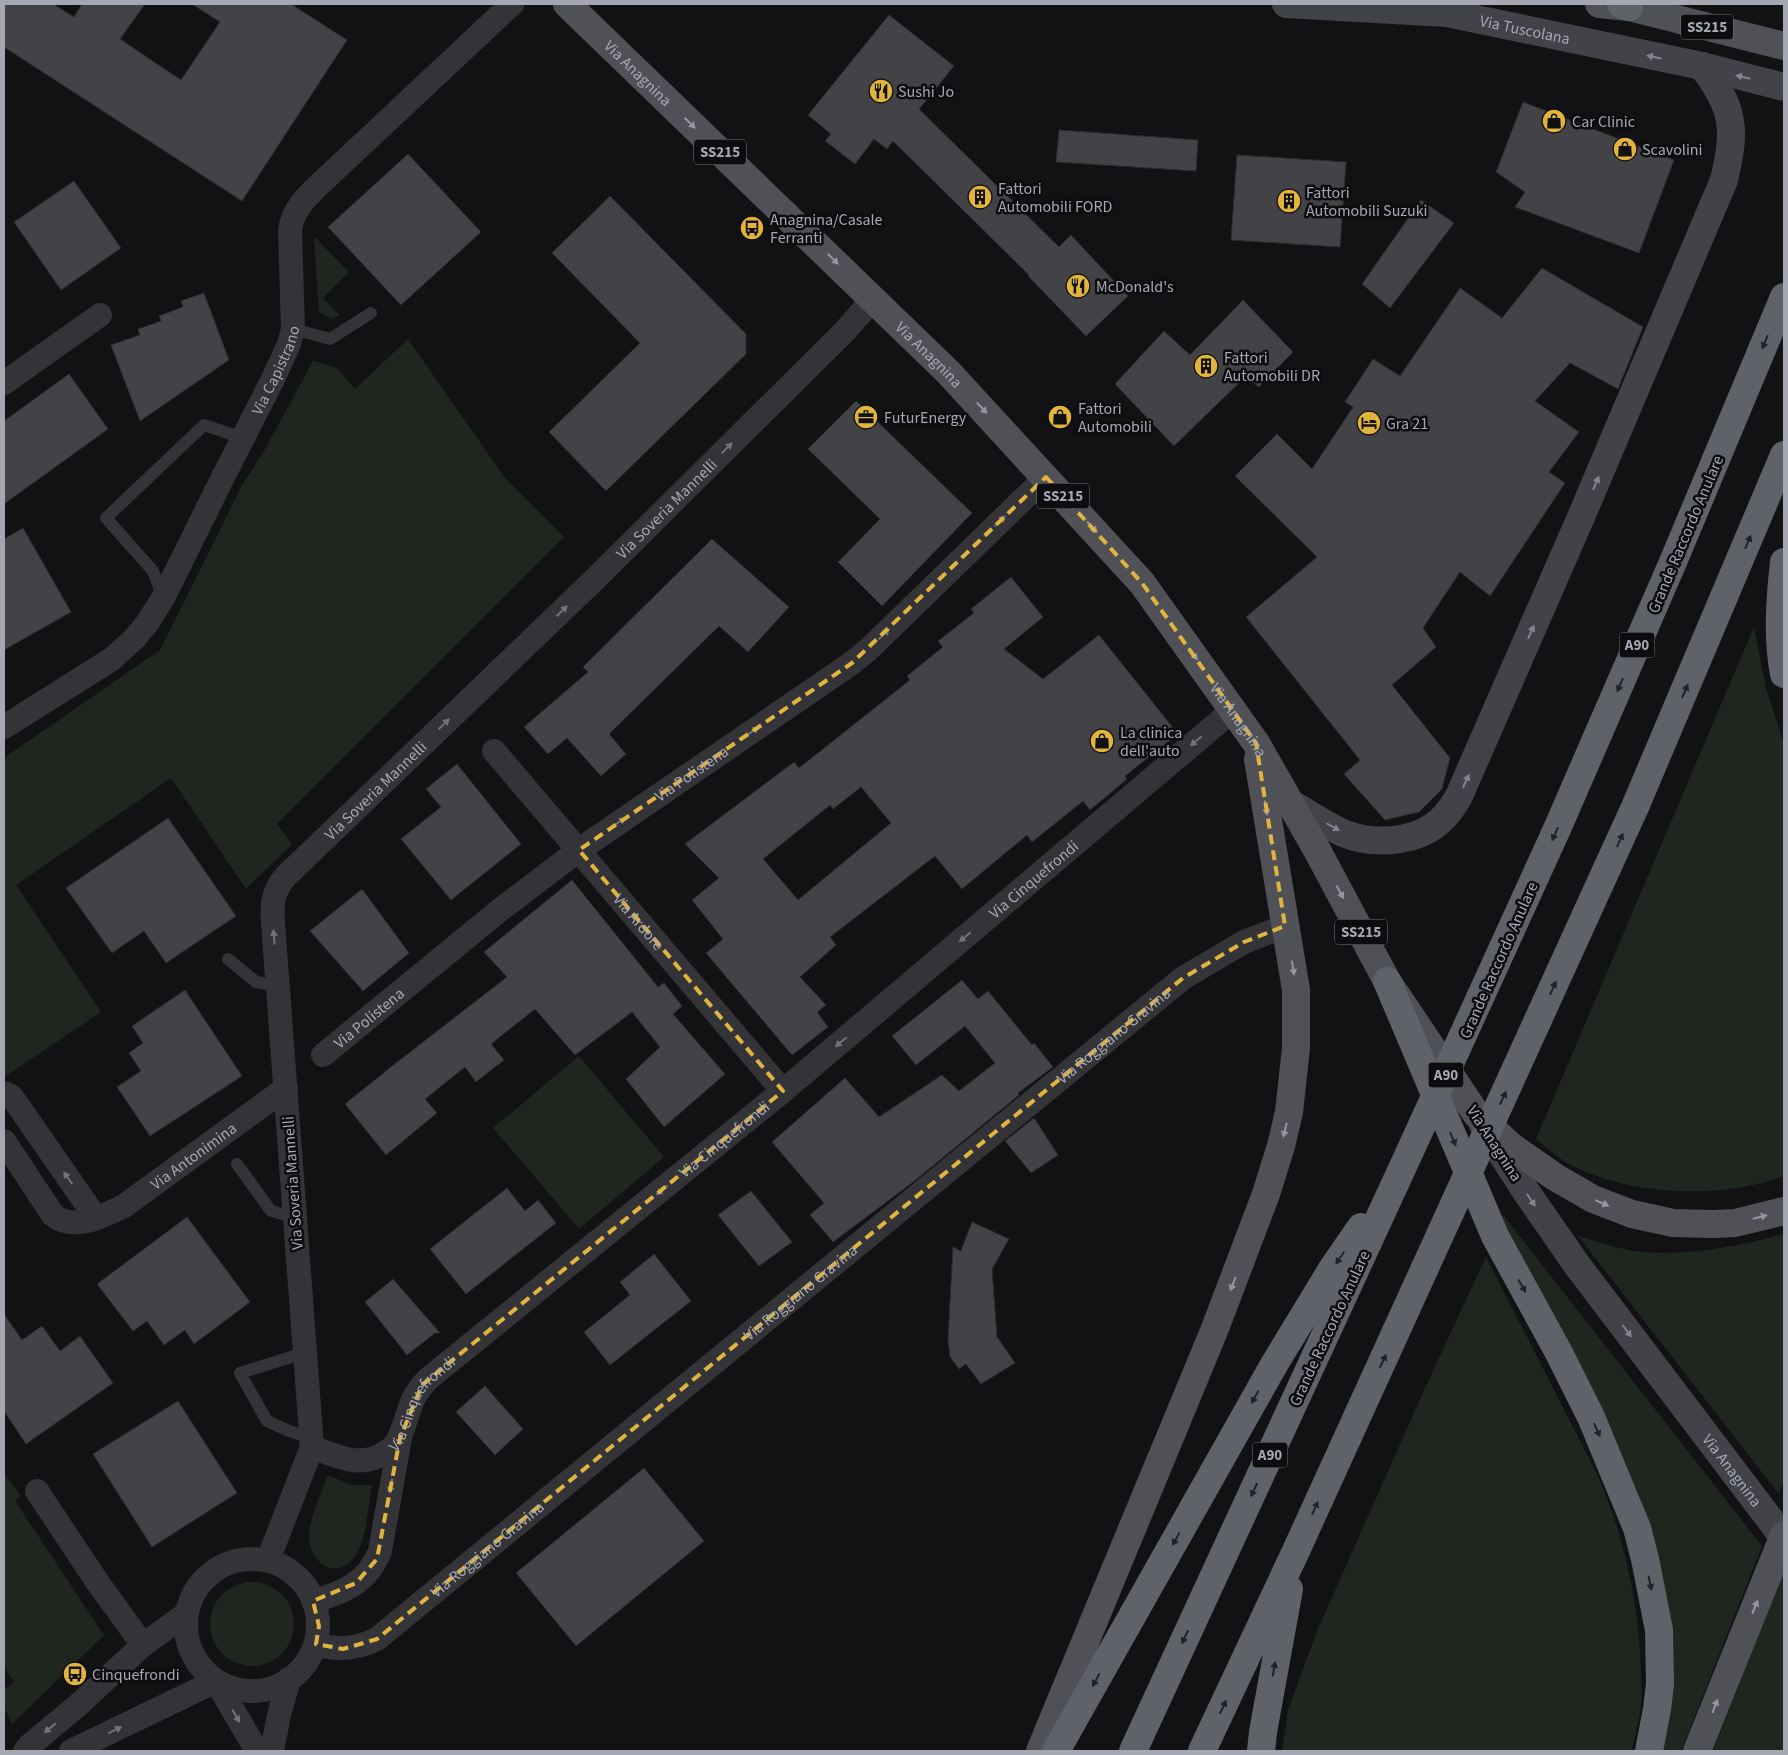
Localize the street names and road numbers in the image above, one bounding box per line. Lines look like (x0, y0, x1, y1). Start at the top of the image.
street label: Via Tuscolana (1478, 10, 1572, 50)
road number: SS215 (1681, 15, 1733, 40)
street label: Via Anagnina (599, 35, 676, 112)
road number: SS215 (694, 140, 746, 164)
street label: Via Anagnina (890, 317, 967, 393)
street label: Via Capistrano (246, 323, 305, 419)
street label: Grande Raccordo Anulare (1643, 452, 1729, 617)
street label: Via Soveria Mannelli (612, 454, 722, 564)
road number: SS215 (1037, 484, 1089, 508)
road number: A90 (1620, 632, 1654, 658)
street label: Via Anagnina (1204, 678, 1272, 762)
street label: Via Soveria Mannelli (320, 737, 432, 845)
street label: Via Polistena (650, 741, 733, 807)
street label: Via Cinquefrondi (984, 835, 1084, 924)
street label: Grande Raccordo Anulare (1454, 879, 1543, 1042)
street label: Via Ardore (608, 889, 669, 956)
road number: SS215 (1335, 920, 1387, 944)
street label: Via Polistena (329, 983, 409, 1054)
street label: Via Roggiano Gravina (1052, 983, 1175, 1089)
road number: A90 (1428, 1062, 1464, 1088)
street label: Via Cinquefrondi (674, 1096, 775, 1183)
street label: Via Anagnina (1461, 1101, 1527, 1186)
street label: Via Soveria Mannelli (277, 1115, 309, 1251)
street label: Via Antonimina (146, 1118, 241, 1195)
street label: Via Roggiano Gravina (739, 1240, 862, 1346)
street label: Grande Raccordo Anulare (1284, 1247, 1376, 1410)
street label: Via Cinquefrondi (384, 1351, 460, 1457)
street label: Via Anagnina (1697, 1430, 1767, 1512)
road number: A90 (1252, 1442, 1288, 1468)
street label: Via Roggiano Gravina (426, 1496, 549, 1603)

